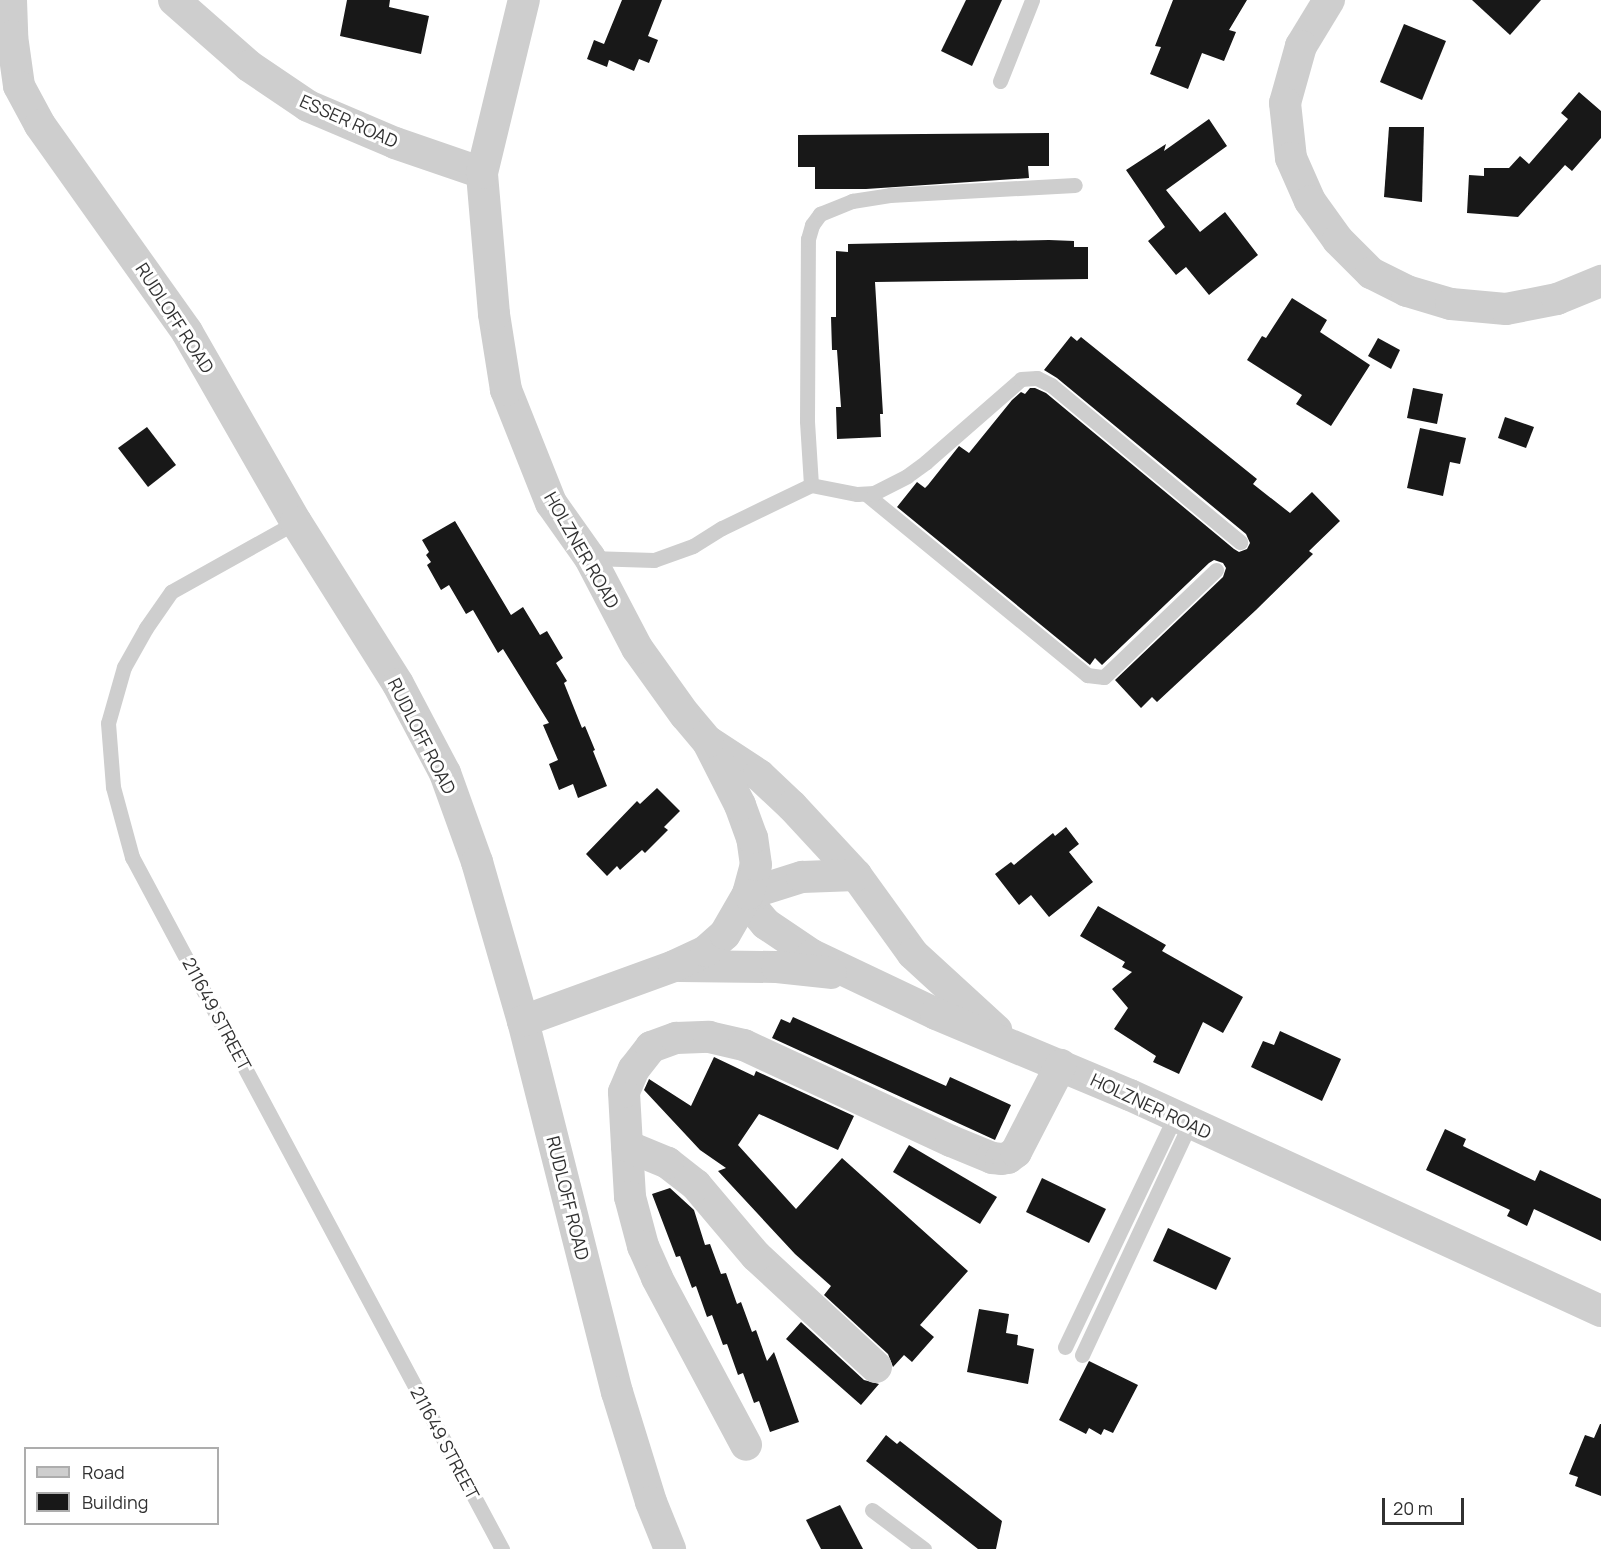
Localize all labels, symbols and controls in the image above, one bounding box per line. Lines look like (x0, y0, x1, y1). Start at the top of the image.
street label: ESSER ROAD (297, 90, 401, 152)
street label: RUDLOFF ROAD (131, 259, 219, 377)
street label: HOLZNER ROAD (540, 488, 624, 612)
street label: RUDLOFF ROAD (384, 674, 460, 798)
street label: 211649 STREET (178, 954, 256, 1074)
street label: HOLZNER ROAD (1087, 1069, 1215, 1143)
street label: RUDLOFF ROAD (542, 1134, 594, 1262)
street label: 211649 STREET (406, 1383, 484, 1503)
legend (24, 1447, 219, 1525)
text: Road (82, 1460, 125, 1484)
scale bar (1385, 1486, 1468, 1524)
text: Building (82, 1490, 148, 1514)
text: 20 m (1393, 1496, 1433, 1520)

